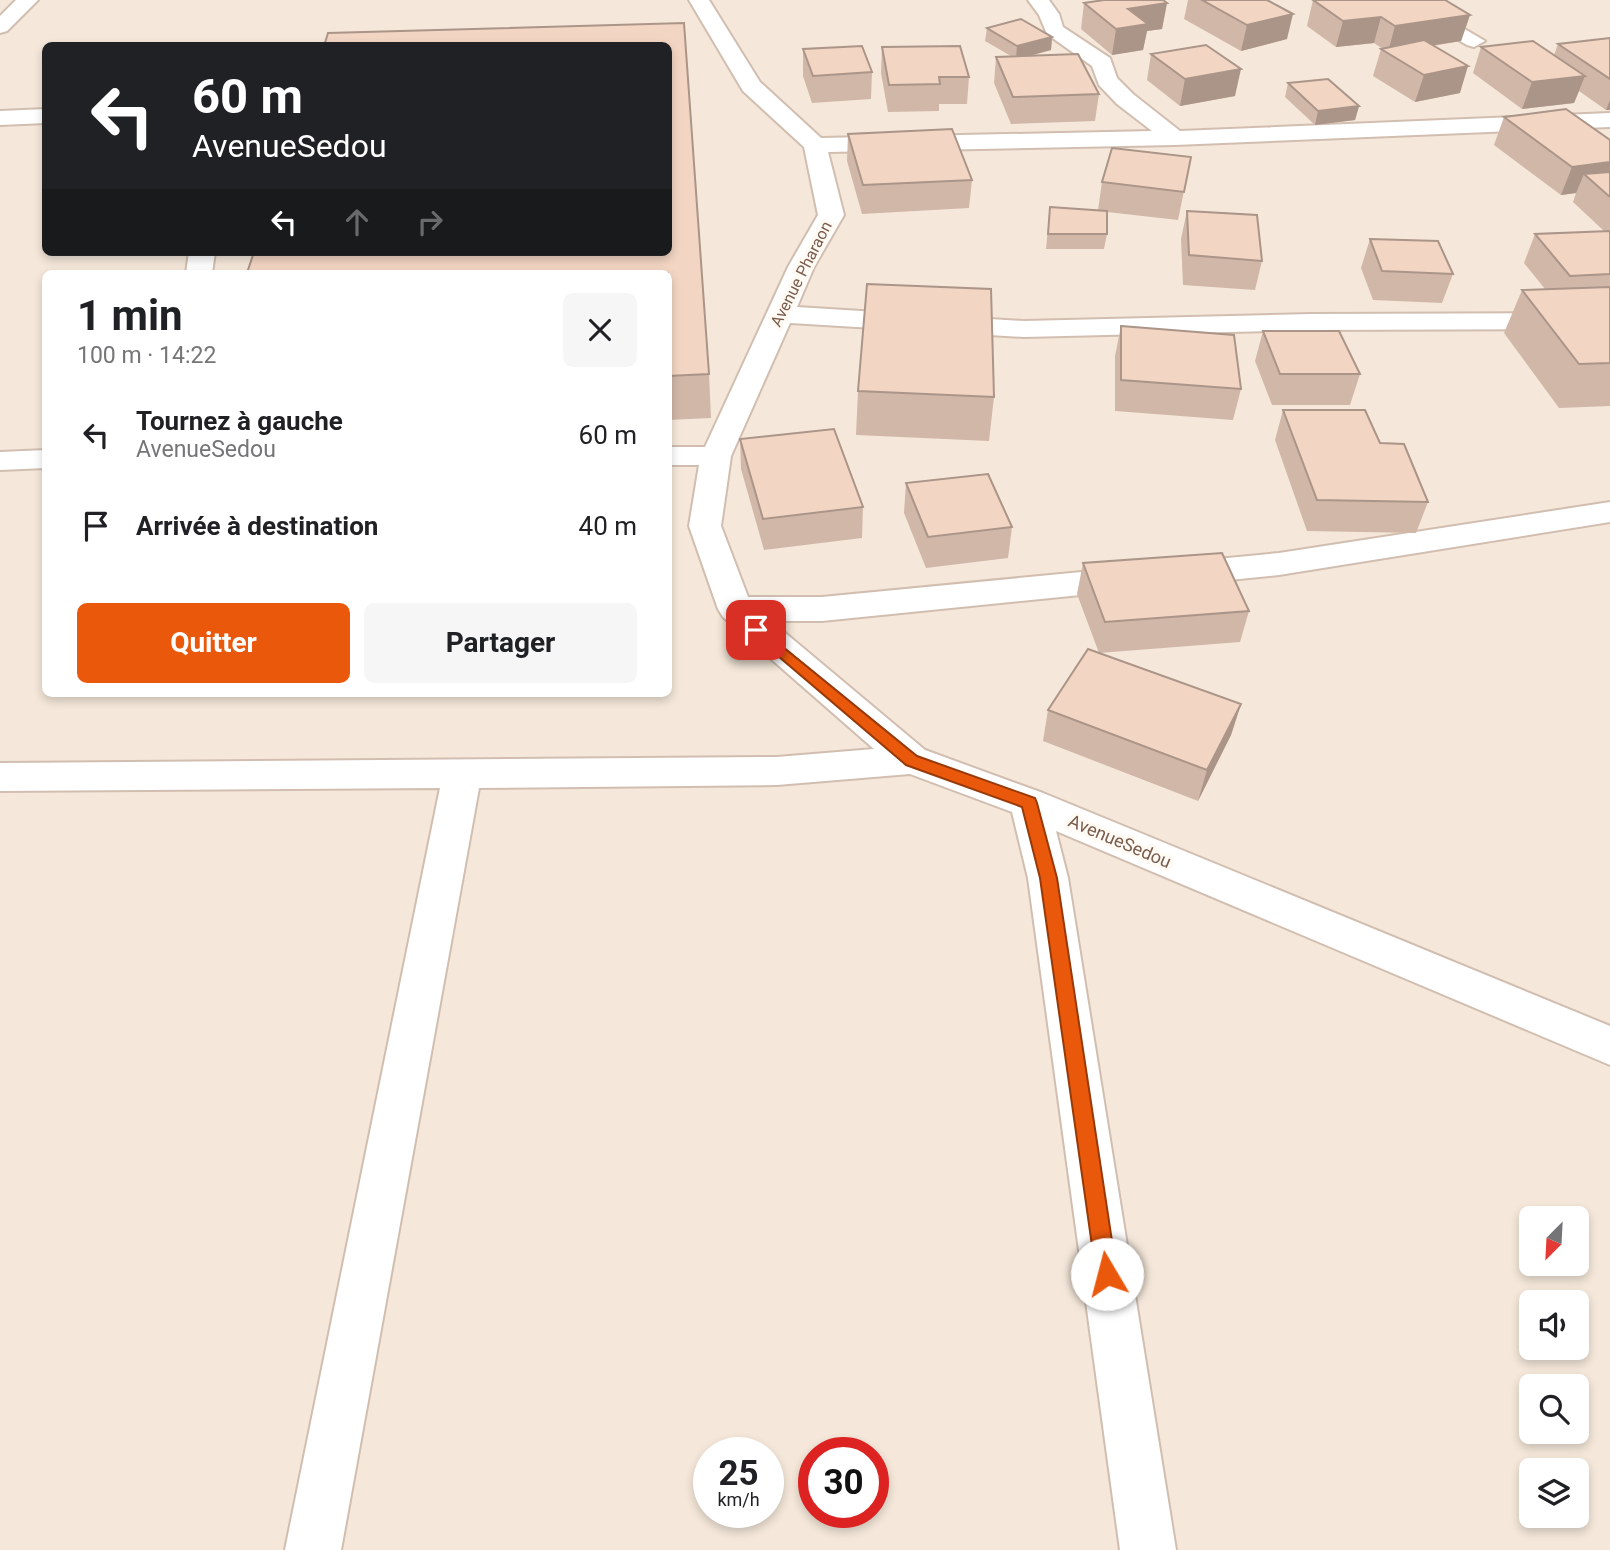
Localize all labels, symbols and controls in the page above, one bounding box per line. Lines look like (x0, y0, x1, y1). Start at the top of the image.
text: 60 m (192, 68, 303, 125)
icon: left (77, 70, 168, 161)
text: AvenueSedou (192, 127, 387, 165)
icon: left (265, 203, 303, 241)
icon: ahead (338, 203, 376, 241)
icon: right (411, 203, 449, 241)
street label: Avenue Pharaon (766, 218, 836, 330)
text: 1 min (77, 291, 183, 340)
button: close (563, 293, 637, 367)
text: 100 m · 14:22 (77, 342, 216, 369)
text: Tournez à gauche (136, 406, 343, 436)
icon: left (77, 416, 115, 454)
text: 60 m (579, 420, 637, 450)
text: AvenueSedou (136, 436, 276, 463)
icon: arrive (77, 507, 115, 545)
text: Arrivée à destination (136, 511, 378, 541)
text: 40 m (579, 511, 637, 541)
pin (726, 600, 786, 660)
button: Quitter (77, 603, 350, 683)
button: Partager (364, 603, 637, 683)
icon: arrive (737, 611, 775, 649)
street label: AvenueSedou (1066, 810, 1174, 872)
north arrow (1519, 1206, 1589, 1276)
map controls (1519, 1206, 1589, 1528)
position arrow (1070, 1237, 1144, 1311)
button: sound (1519, 1290, 1589, 1360)
button: search (1519, 1374, 1589, 1444)
speed limit sign: 30 (798, 1437, 889, 1528)
text: 25 (718, 1453, 759, 1494)
button: layers (1519, 1458, 1589, 1528)
text: km/h (717, 1489, 760, 1510)

